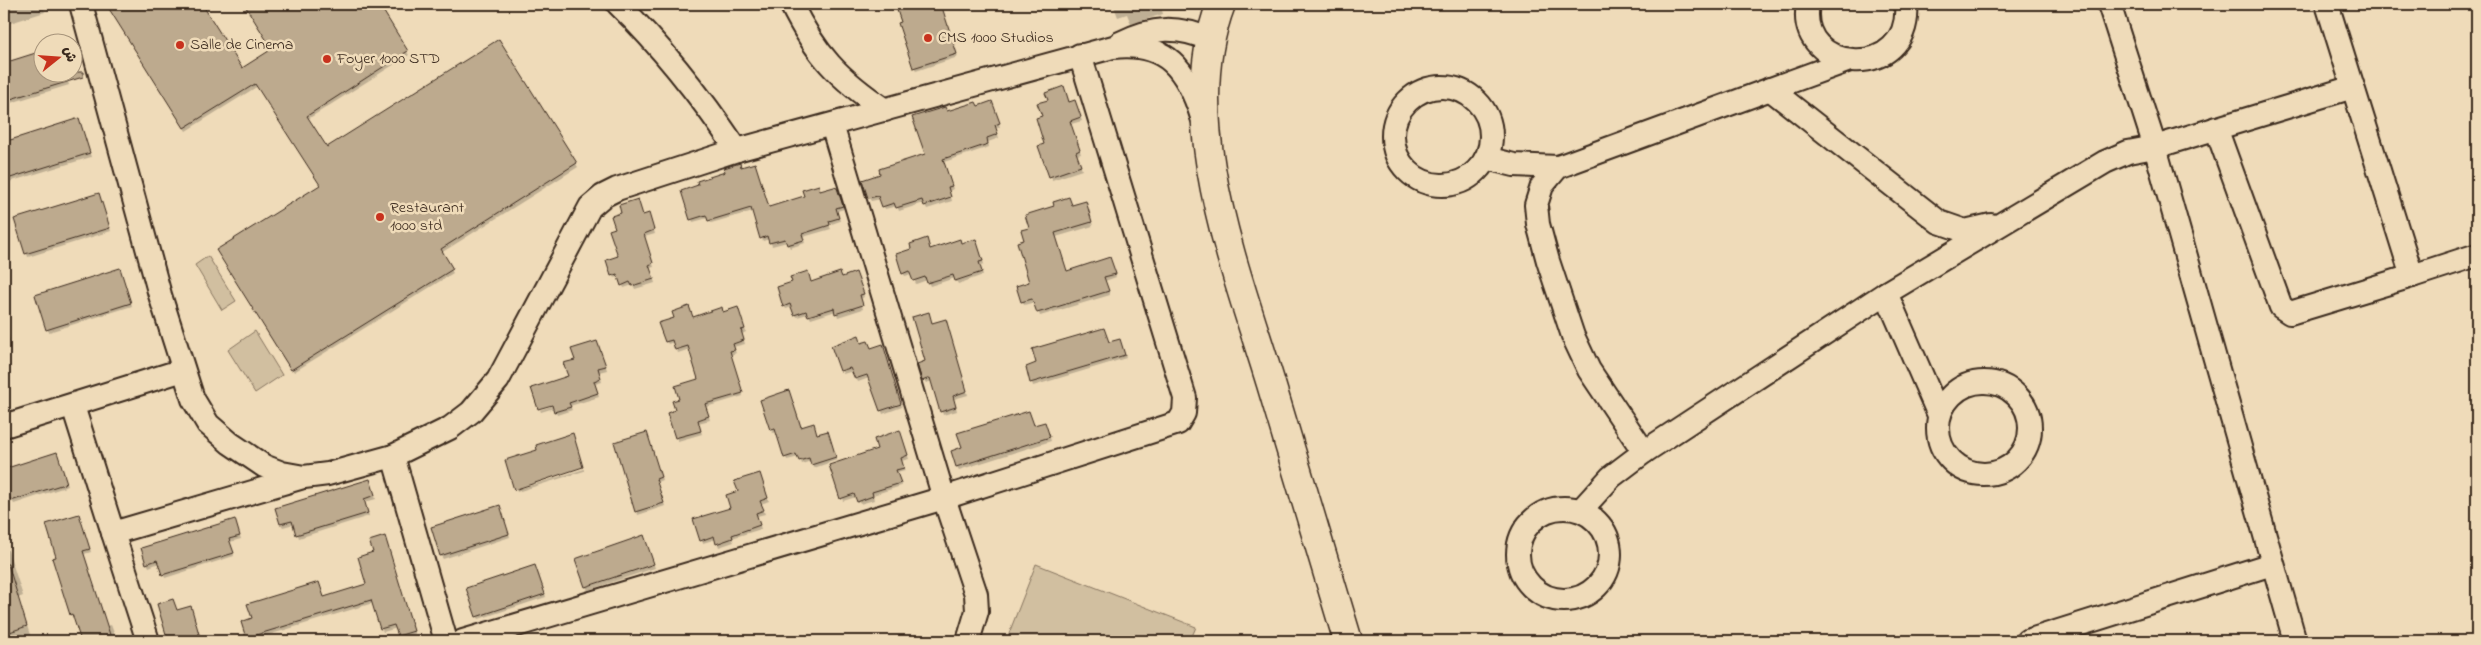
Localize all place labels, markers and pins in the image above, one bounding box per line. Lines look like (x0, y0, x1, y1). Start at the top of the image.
place label: CMS 1000 Studios (938, 26, 1054, 50)
marker: CMS 1000 Studios (922, 32, 934, 44)
place label: Salle de Cinema (190, 33, 293, 57)
marker: Salle de Cinema (174, 39, 186, 51)
place label: Foyer 1000 STD (336, 47, 440, 71)
marker: Foyer 1000 STD (321, 53, 333, 65)
place label: Restaurant 1000 std (390, 196, 465, 238)
marker: Restaurant 1000 std (374, 211, 386, 223)

